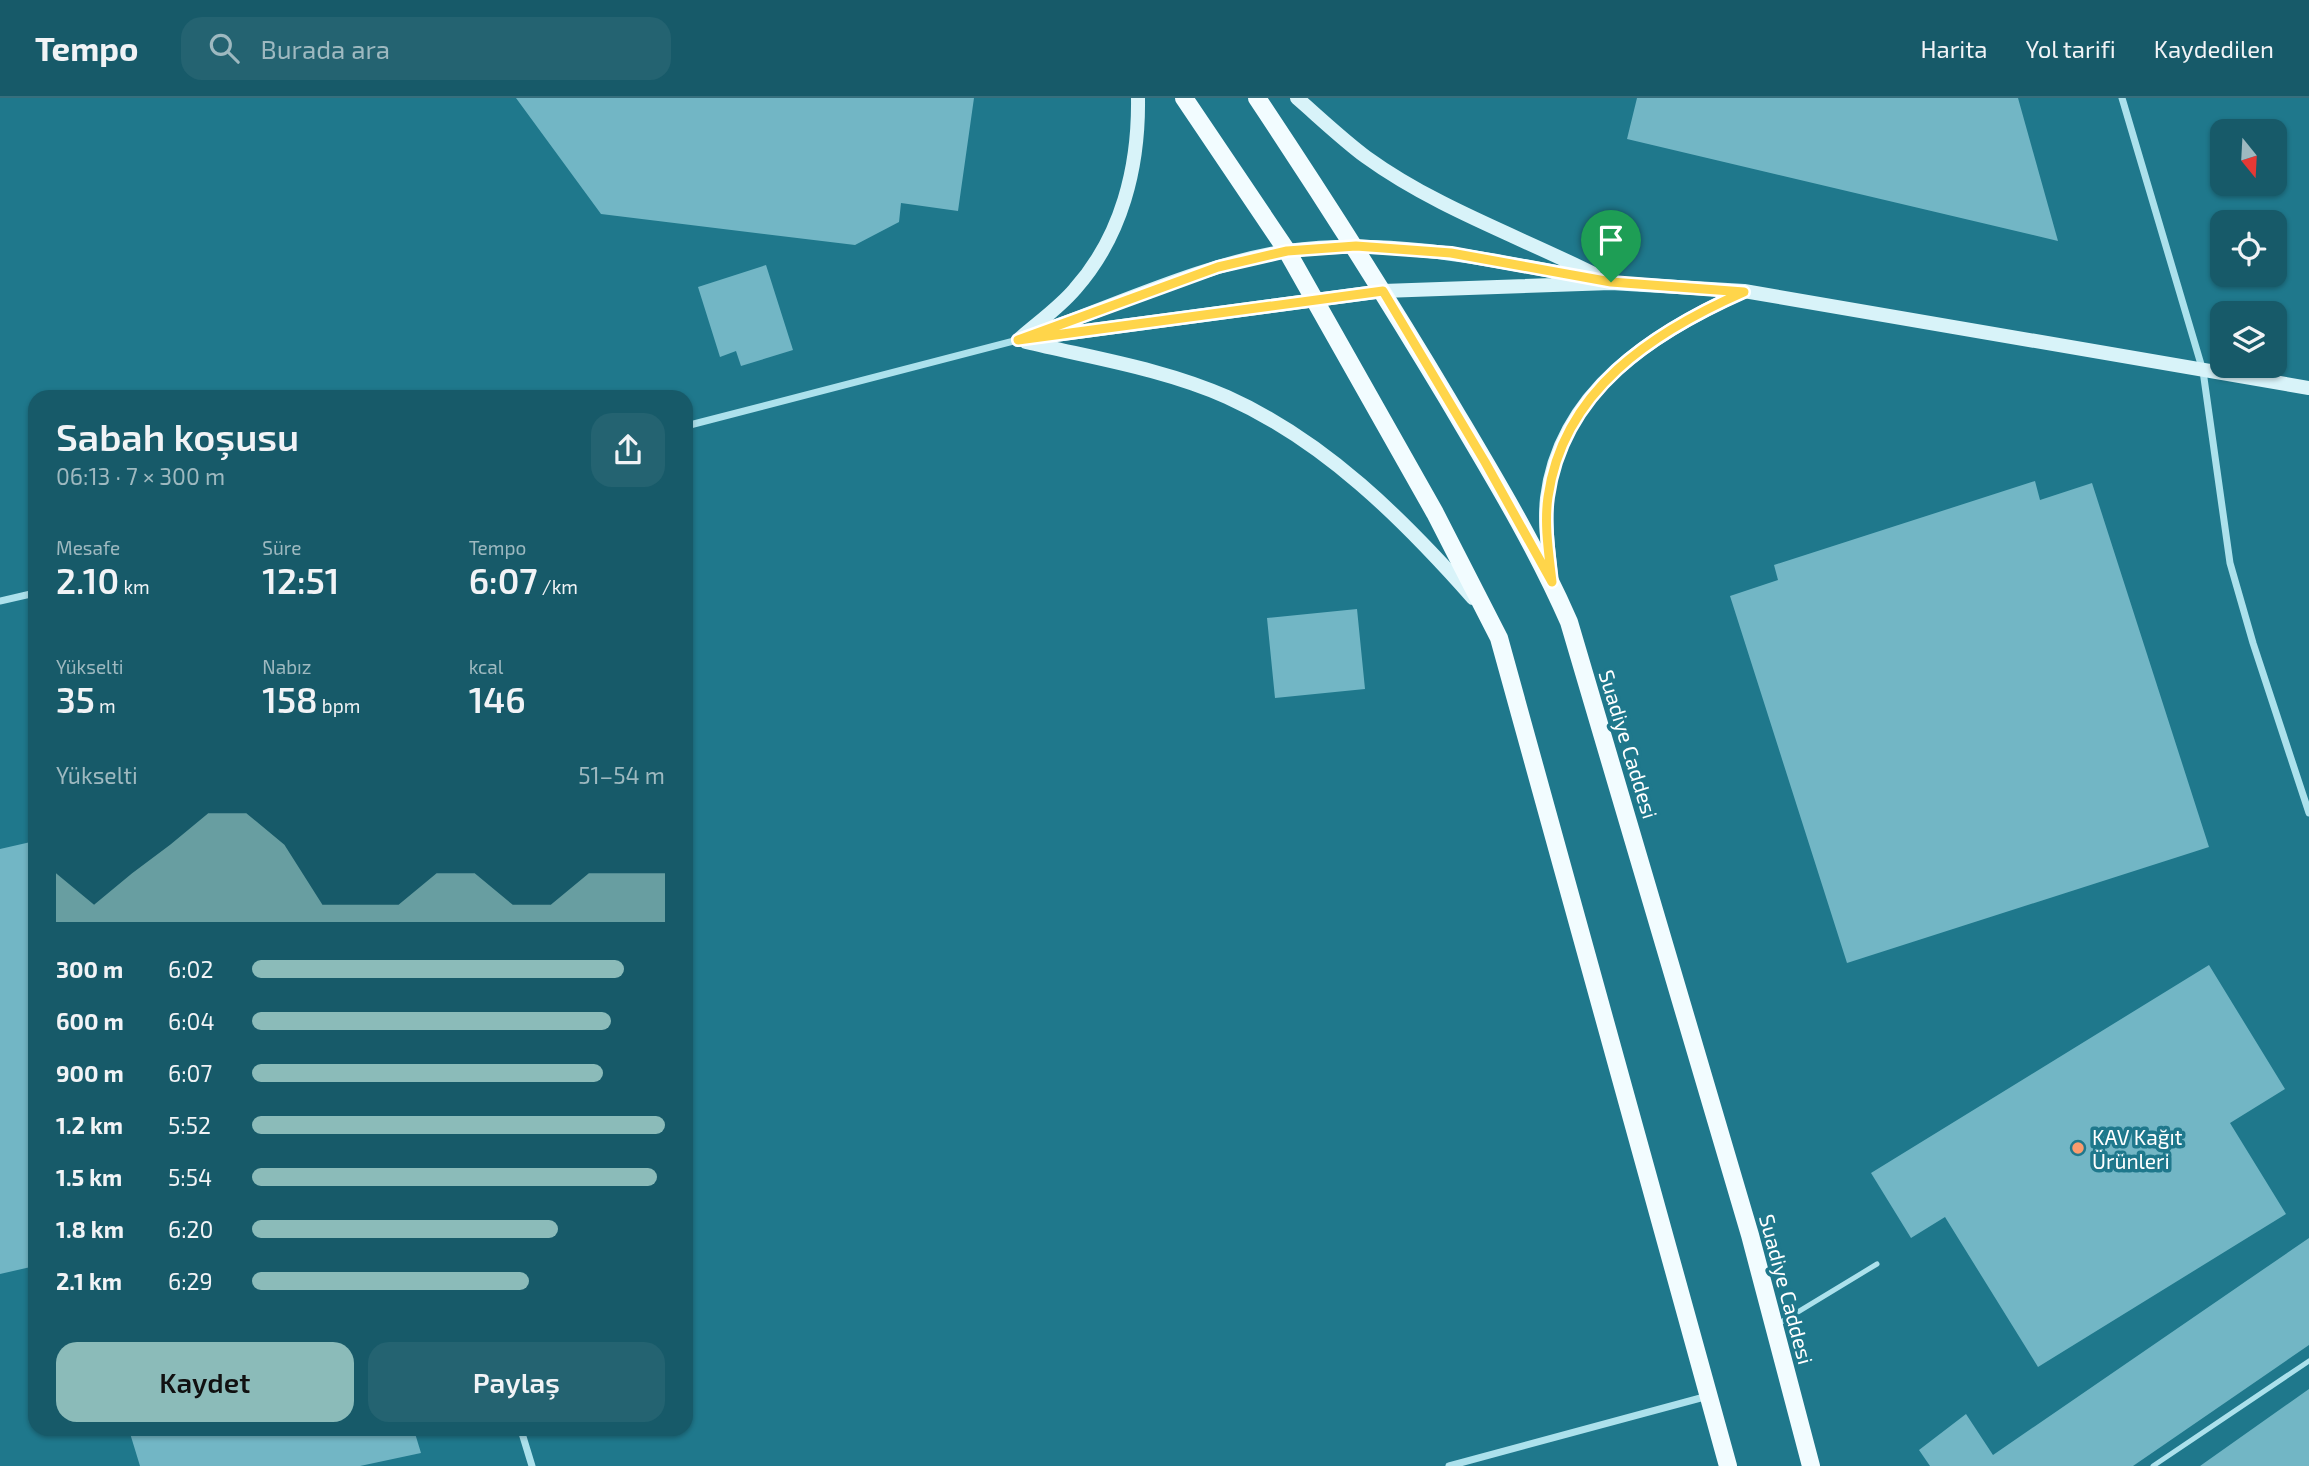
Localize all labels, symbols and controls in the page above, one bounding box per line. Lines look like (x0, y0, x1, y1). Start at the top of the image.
search box (181, 17, 671, 80)
text: Tempo (35, 28, 139, 68)
icon: search (205, 29, 243, 67)
text: Burada ara (261, 33, 390, 64)
text: Harita (1920, 34, 1988, 63)
text: Yol tarifi (2026, 34, 2116, 63)
text: Kaydedilen (2154, 34, 2274, 63)
north arrow (2210, 119, 2287, 196)
map controls (2210, 119, 2287, 378)
pin (1581, 210, 1641, 282)
button: locate (2210, 210, 2287, 287)
icon: arrive (1592, 221, 1630, 259)
button: layers (2210, 301, 2287, 378)
text: Sabah koşusu (56, 413, 299, 459)
button: share (591, 413, 665, 487)
text: 06:13 · 7 × 300 m (56, 462, 225, 490)
text: Mesafe (56, 536, 120, 559)
text: Süre (262, 536, 301, 559)
text: Tempo (469, 536, 526, 559)
text: 2.10 (56, 559, 119, 601)
text: 12:51 (262, 559, 339, 601)
text: 6:07 (469, 559, 538, 601)
text: km (119, 575, 150, 598)
text: /km (538, 575, 578, 598)
text: Yükselti (56, 655, 124, 678)
text: Nabız (262, 655, 311, 678)
text: kcal (469, 655, 503, 678)
street label: Suadiye Caddesi (1594, 667, 1664, 821)
text: 35 (56, 678, 95, 720)
text: 158 (262, 678, 318, 720)
text: 146 (469, 678, 526, 720)
text: m (95, 694, 116, 717)
text: bpm (318, 694, 360, 717)
text: Yükselti (56, 761, 138, 789)
text: 51–54 m (578, 761, 665, 789)
text: 300 m (56, 955, 123, 983)
text: 6:02 (168, 955, 213, 983)
text: 600 m (56, 1007, 124, 1035)
text: 6:04 (168, 1007, 215, 1035)
text: 900 m (56, 1059, 124, 1087)
text: 6:07 (168, 1059, 212, 1087)
text: 1.2 km (56, 1111, 123, 1139)
text: 5:52 (168, 1111, 211, 1139)
place label: KAV Kağıt Ürünleri (2092, 1124, 2183, 1173)
marker: KAV Kağıt Ürünleri (2070, 1140, 2086, 1156)
text: 1.5 km (56, 1163, 122, 1191)
text: 5:54 (168, 1163, 212, 1191)
street label: Suadiye Caddesi (1755, 1211, 1819, 1367)
text: 1.8 km (56, 1215, 124, 1243)
text: 6:20 (168, 1215, 213, 1243)
text: 2.1 km (56, 1267, 122, 1295)
text: 6:29 (168, 1267, 213, 1295)
button: Kaydet (56, 1342, 354, 1422)
button: Paylaş (368, 1342, 665, 1422)

